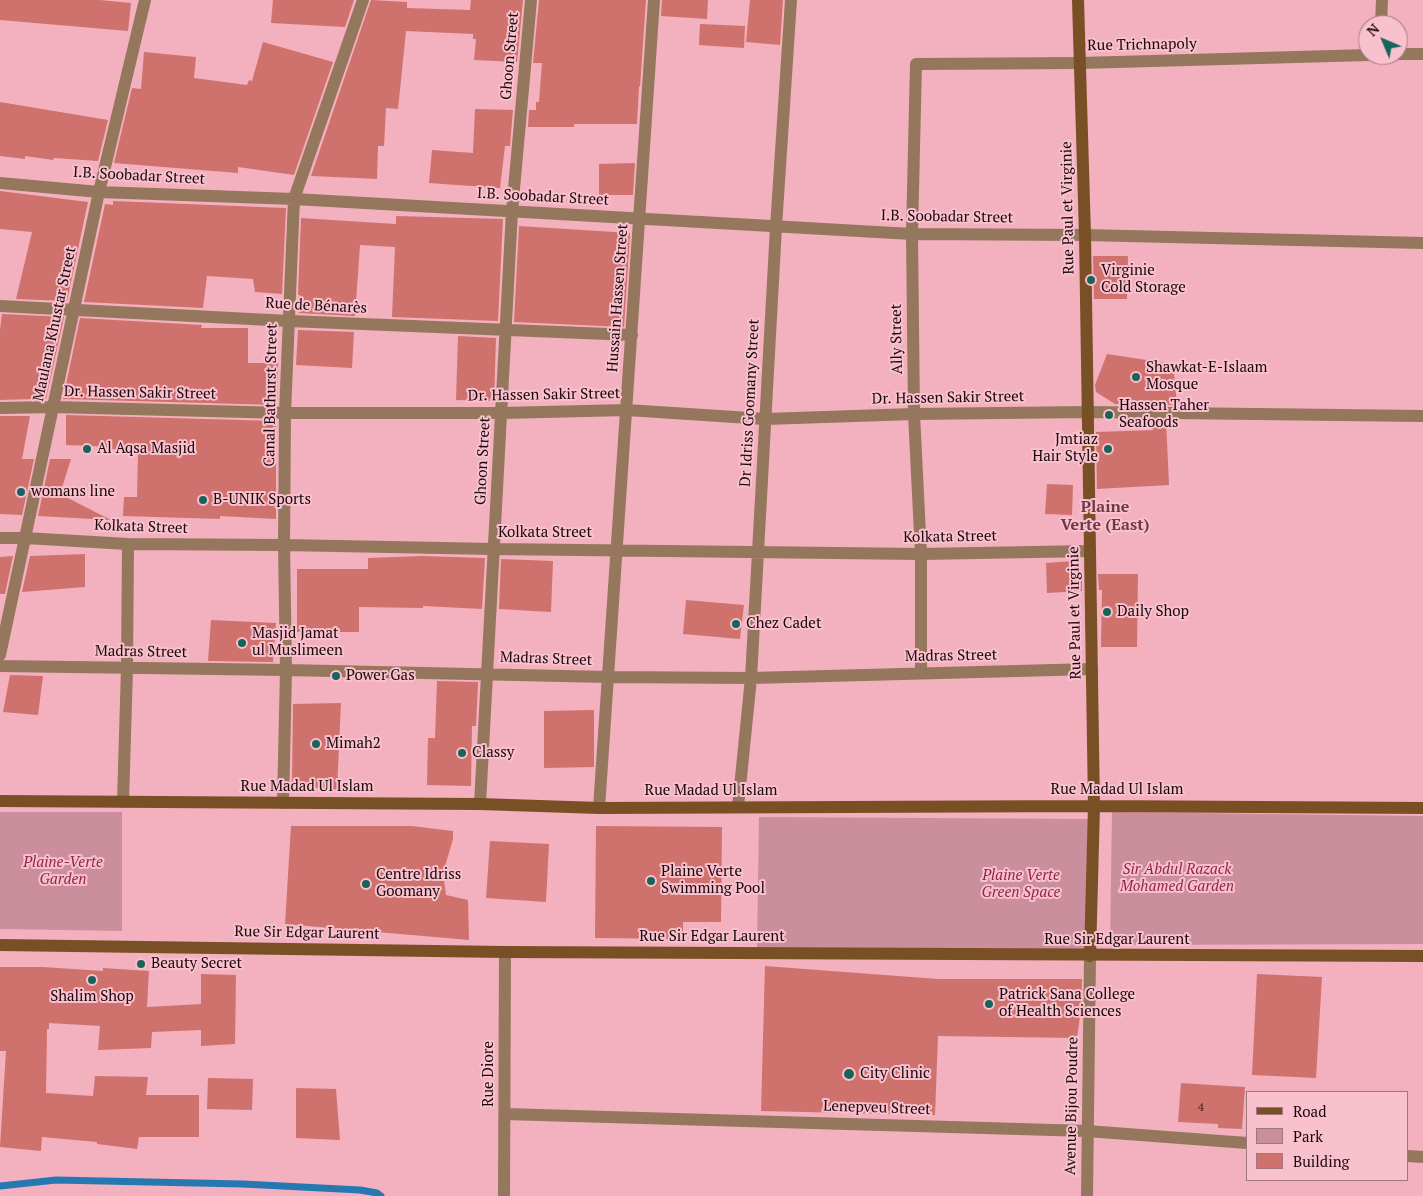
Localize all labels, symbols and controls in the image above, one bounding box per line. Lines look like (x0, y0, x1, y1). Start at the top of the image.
street label: Ghoon Street (497, 11, 523, 101)
north arrow (1358, 15, 1408, 65)
text: N (1362, 19, 1383, 40)
street label: Rue Trichnapoly (1087, 35, 1197, 55)
street label: Rue Paul et Virginie (1058, 141, 1078, 275)
street label: I.B. Soobadar Street (73, 164, 205, 188)
street label: I.B. Soobadar Street (477, 185, 609, 209)
street label: I.B. Soobadar Street (881, 207, 1013, 227)
street label: Hussain Hassen Street (604, 223, 632, 373)
street label: Maulana Khustar Street (30, 245, 80, 403)
place label: Virginie Cold Storage (1101, 262, 1186, 297)
marker: Virginie Cold Storage (1085, 274, 1097, 286)
street label: Rue de Bénarès (265, 294, 367, 318)
street label: Ally Street (887, 304, 907, 374)
street label: Dr Idriss Goomany Street (737, 319, 763, 487)
street label: Canal Bathurst Street (261, 323, 281, 467)
place label: Shawkat-E-Islaam Mosque (1146, 359, 1267, 394)
marker: Shawkat-E-Islaam Mosque (1130, 371, 1142, 383)
street label: Dr. Hassen Sakir Street (64, 383, 216, 403)
street label: Dr. Hassen Sakir Street (468, 385, 620, 405)
street label: Dr. Hassen Sakir Street (872, 388, 1024, 408)
place label: Hassen Taher Seafoods (1119, 397, 1209, 432)
marker: Hassen Taher Seafoods (1103, 409, 1115, 421)
street label: Ghoon Street (472, 416, 494, 506)
place label: Jmtiaz Hair Style (1032, 431, 1098, 466)
place label: Al Aqsa Masjid (97, 440, 195, 458)
marker: Al Aqsa Masjid (81, 443, 93, 455)
marker: Jmtiaz Hair Style (1102, 443, 1114, 455)
place label: womans line (31, 483, 115, 501)
marker: womans line (15, 486, 27, 498)
place label: B-UNIK Sports (213, 491, 311, 509)
marker: B-UNIK Sports (197, 494, 209, 506)
district label: Plaine Verte (East) (1060, 497, 1150, 535)
street label: Kolkata Street (94, 516, 188, 538)
street label: Kolkata Street (498, 524, 592, 542)
street label: Kolkata Street (903, 527, 997, 547)
street label: Rue Paul et Virginie (1065, 546, 1085, 680)
place label: Daily Shop (1117, 603, 1189, 621)
marker: Daily Shop (1101, 606, 1113, 618)
place label: Chez Cadet (746, 615, 821, 633)
marker: Chez Cadet (730, 618, 742, 630)
place label: Masjid Jamat ul Muslimeen (252, 625, 343, 660)
marker: Masjid Jamat ul Muslimeen (236, 637, 248, 649)
street label: Madras Street (95, 642, 187, 662)
street label: Madras Street (905, 646, 997, 666)
street label: Madras Street (500, 648, 592, 670)
place label: Power Gas (346, 667, 415, 685)
marker: Power Gas (330, 670, 342, 682)
place label: Mimah2 (326, 735, 381, 753)
marker: Mimah2 (310, 738, 322, 750)
place label: Classy (472, 744, 514, 762)
marker: Classy (456, 747, 468, 759)
street label: Rue Madad Ul Islam (241, 778, 373, 796)
street label: Rue Madad Ul Islam (1051, 781, 1183, 799)
street label: Rue Madad Ul Islam (645, 782, 777, 800)
park label: Plaine-Verte Garden (23, 854, 103, 889)
park label: Sir Abdul Razack Mohamed Garden (1120, 861, 1234, 896)
place label: Plaine Verte Swimming Pool (661, 863, 765, 898)
place label: Centre Idriss Goomany (376, 866, 461, 901)
park label: Plaine Verte Green Space (982, 867, 1060, 902)
marker: Plaine Verte Swimming Pool (645, 875, 657, 887)
marker: Centre Idriss Goomany (360, 878, 372, 890)
street label: Rue Sir Edgar Laurent (234, 923, 380, 943)
street label: Rue Sir Edgar Laurent (639, 928, 785, 946)
street label: Rue Sir Edgar Laurent (1044, 931, 1190, 949)
place label: Beauty Secret (151, 955, 242, 973)
marker: Beauty Secret (135, 958, 147, 970)
marker: Shalim Shop (86, 974, 98, 986)
place label: Patrick Sana College of Health Sciences (999, 986, 1135, 1021)
place label: Shalim Shop (50, 988, 134, 1006)
marker: Patrick Sana College of Health Sciences (983, 998, 995, 1010)
street label: Avenue Bijou Poudre (1062, 1037, 1082, 1175)
street label: Rue Diore (480, 1041, 498, 1107)
place label: City Clinic (860, 1065, 930, 1083)
marker: City Clinic (842, 1067, 856, 1081)
legend (1246, 1091, 1408, 1181)
street label: Lenepveu Street (823, 1097, 931, 1119)
house number: 4 (1198, 1101, 1204, 1115)
text: Road (1293, 1101, 1326, 1121)
text: Park (1293, 1126, 1323, 1146)
text: Building (1293, 1151, 1350, 1171)

